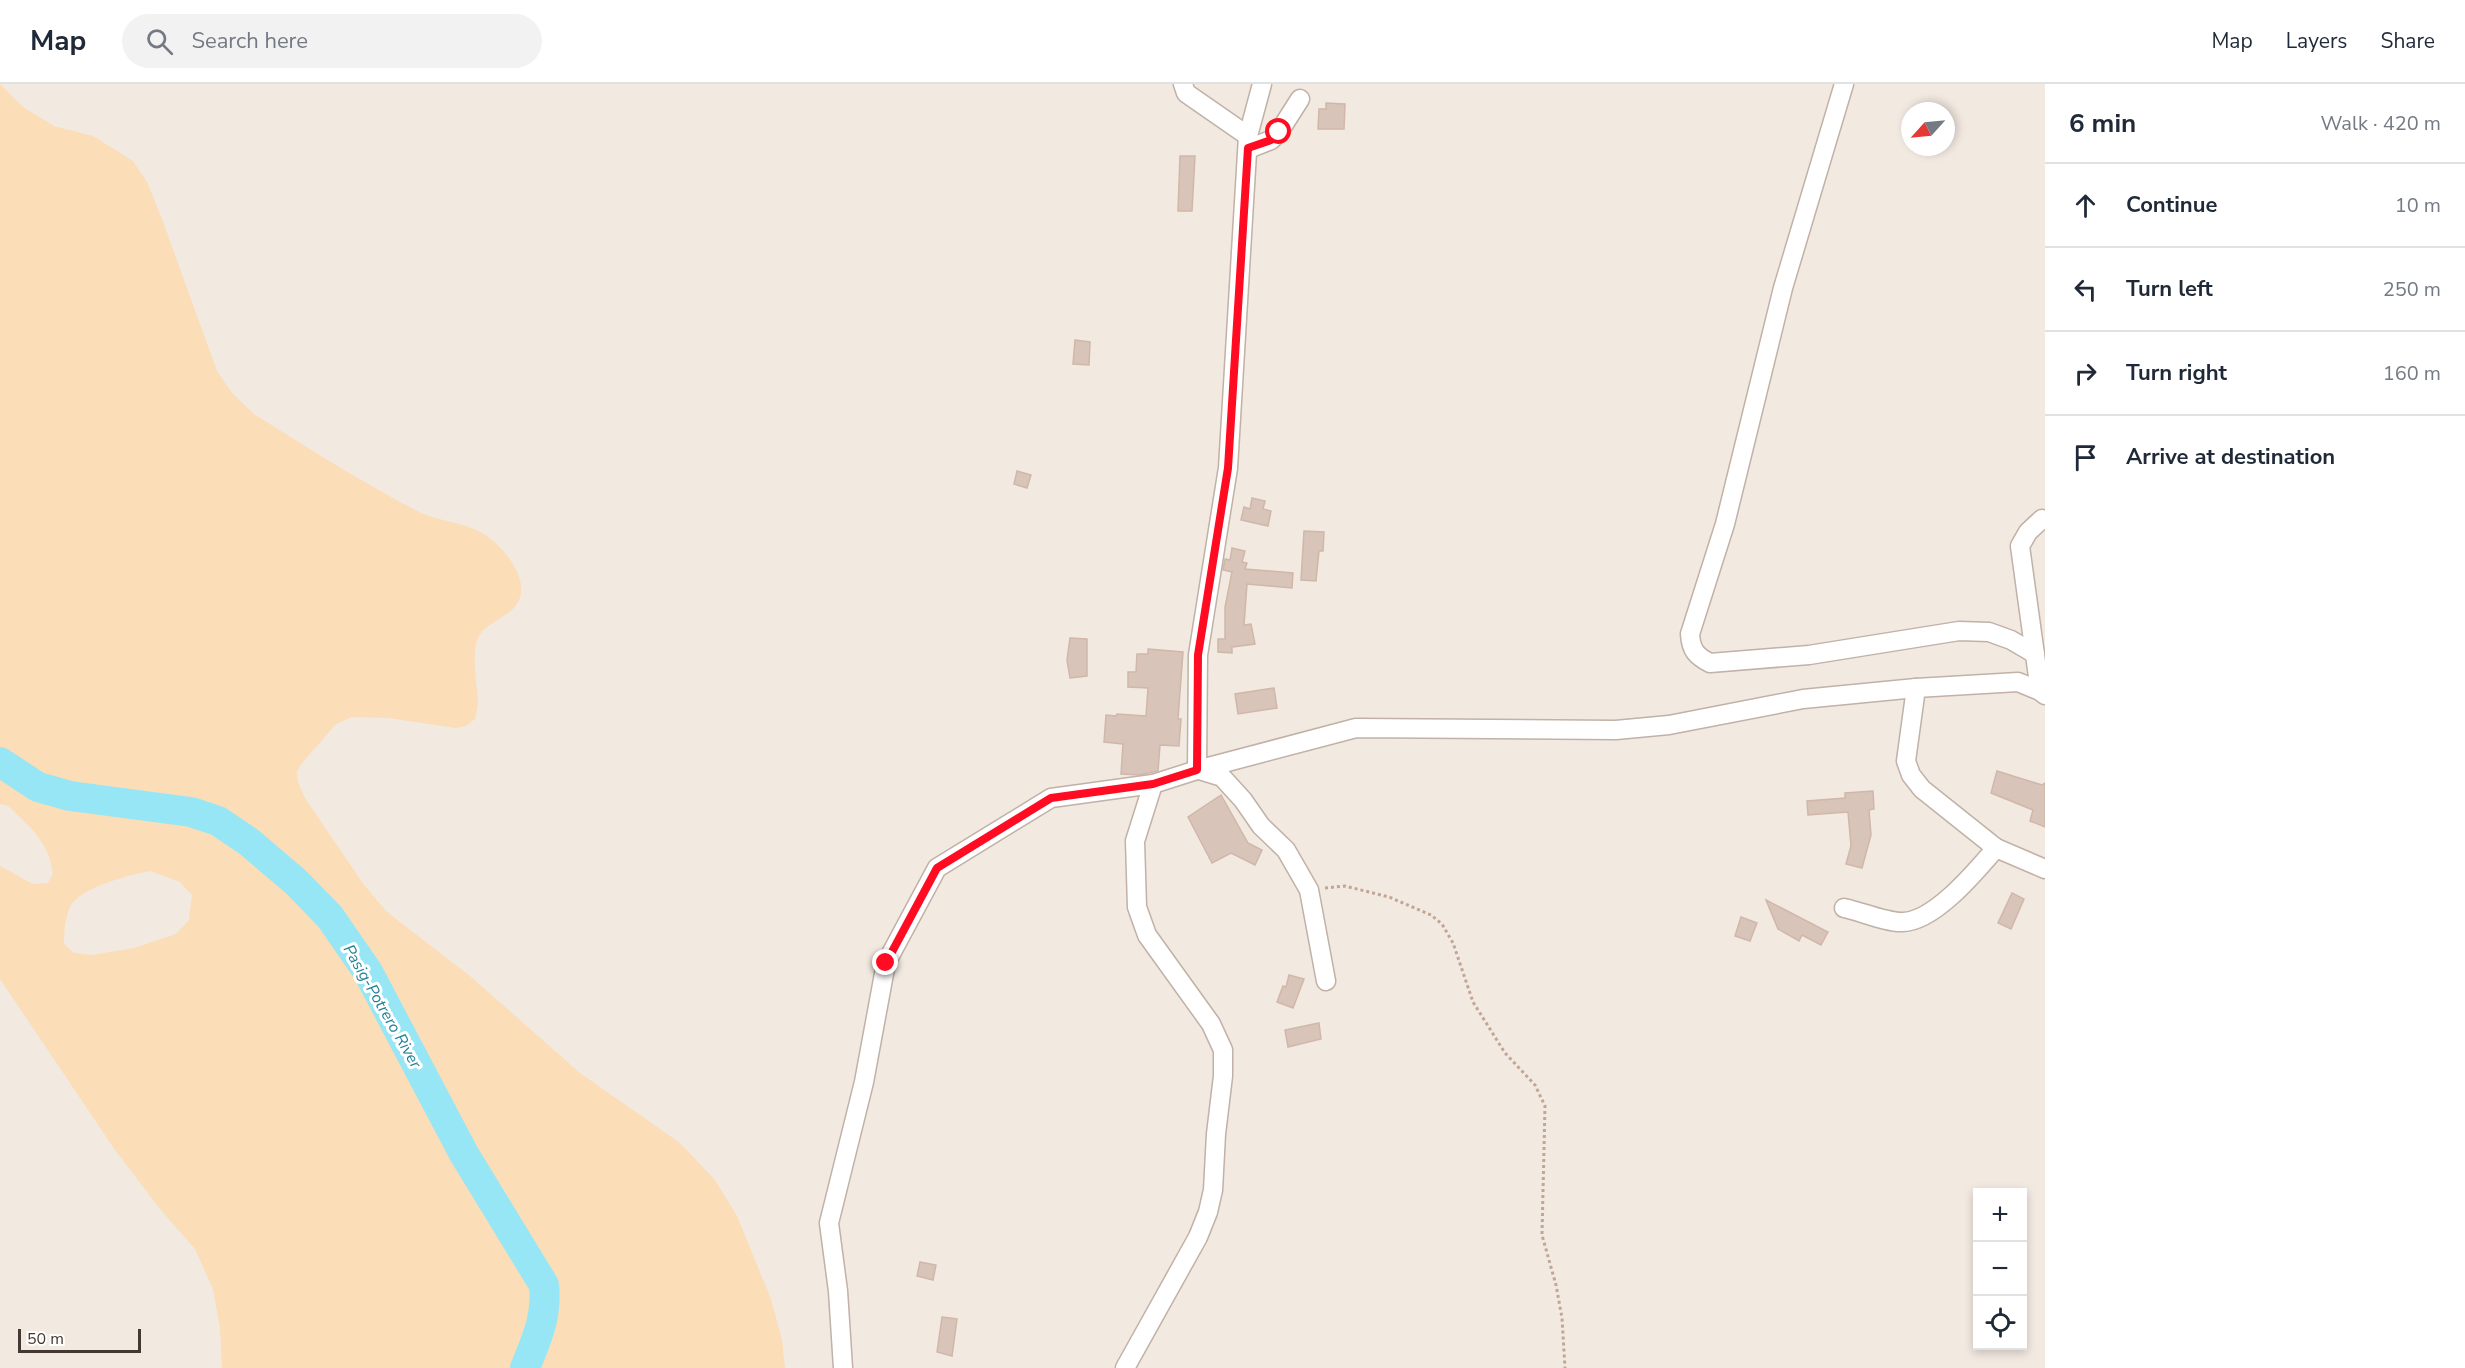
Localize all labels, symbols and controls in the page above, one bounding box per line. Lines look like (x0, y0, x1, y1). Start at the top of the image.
search box (122, 14, 542, 68)
text: Map (30, 22, 86, 60)
icon: search (143, 25, 176, 58)
text: Search here (191, 26, 308, 56)
text: Map (2211, 27, 2253, 55)
text: Layers (2286, 27, 2347, 55)
text: Share (2380, 27, 2435, 55)
north arrow (1901, 102, 1955, 156)
text: 6 min (2069, 106, 2136, 141)
text: Walk · 420 m (2321, 110, 2441, 137)
route start (1265, 118, 1291, 144)
icon: ahead (2069, 189, 2102, 222)
text: Continue (2126, 190, 2217, 220)
text: 10 m (2395, 192, 2441, 219)
icon: left (2069, 273, 2102, 306)
text: Turn left (2126, 274, 2213, 304)
text: 250 m (2383, 276, 2441, 303)
icon: right (2069, 357, 2102, 390)
text: Turn right (2126, 358, 2227, 388)
text: 160 m (2383, 360, 2441, 387)
icon: arrive (2069, 441, 2102, 474)
text: Arrive at destination (2126, 442, 2335, 472)
water label: Pasig-Potrero River (338, 941, 427, 1074)
route end (872, 949, 898, 975)
map controls (1973, 1188, 2027, 1350)
button: + (1973, 1188, 2027, 1242)
button: − (1973, 1242, 2027, 1296)
button: locate (1973, 1296, 2027, 1350)
scale bar (18, 1326, 141, 1354)
text: 50 m (27, 1328, 64, 1350)

